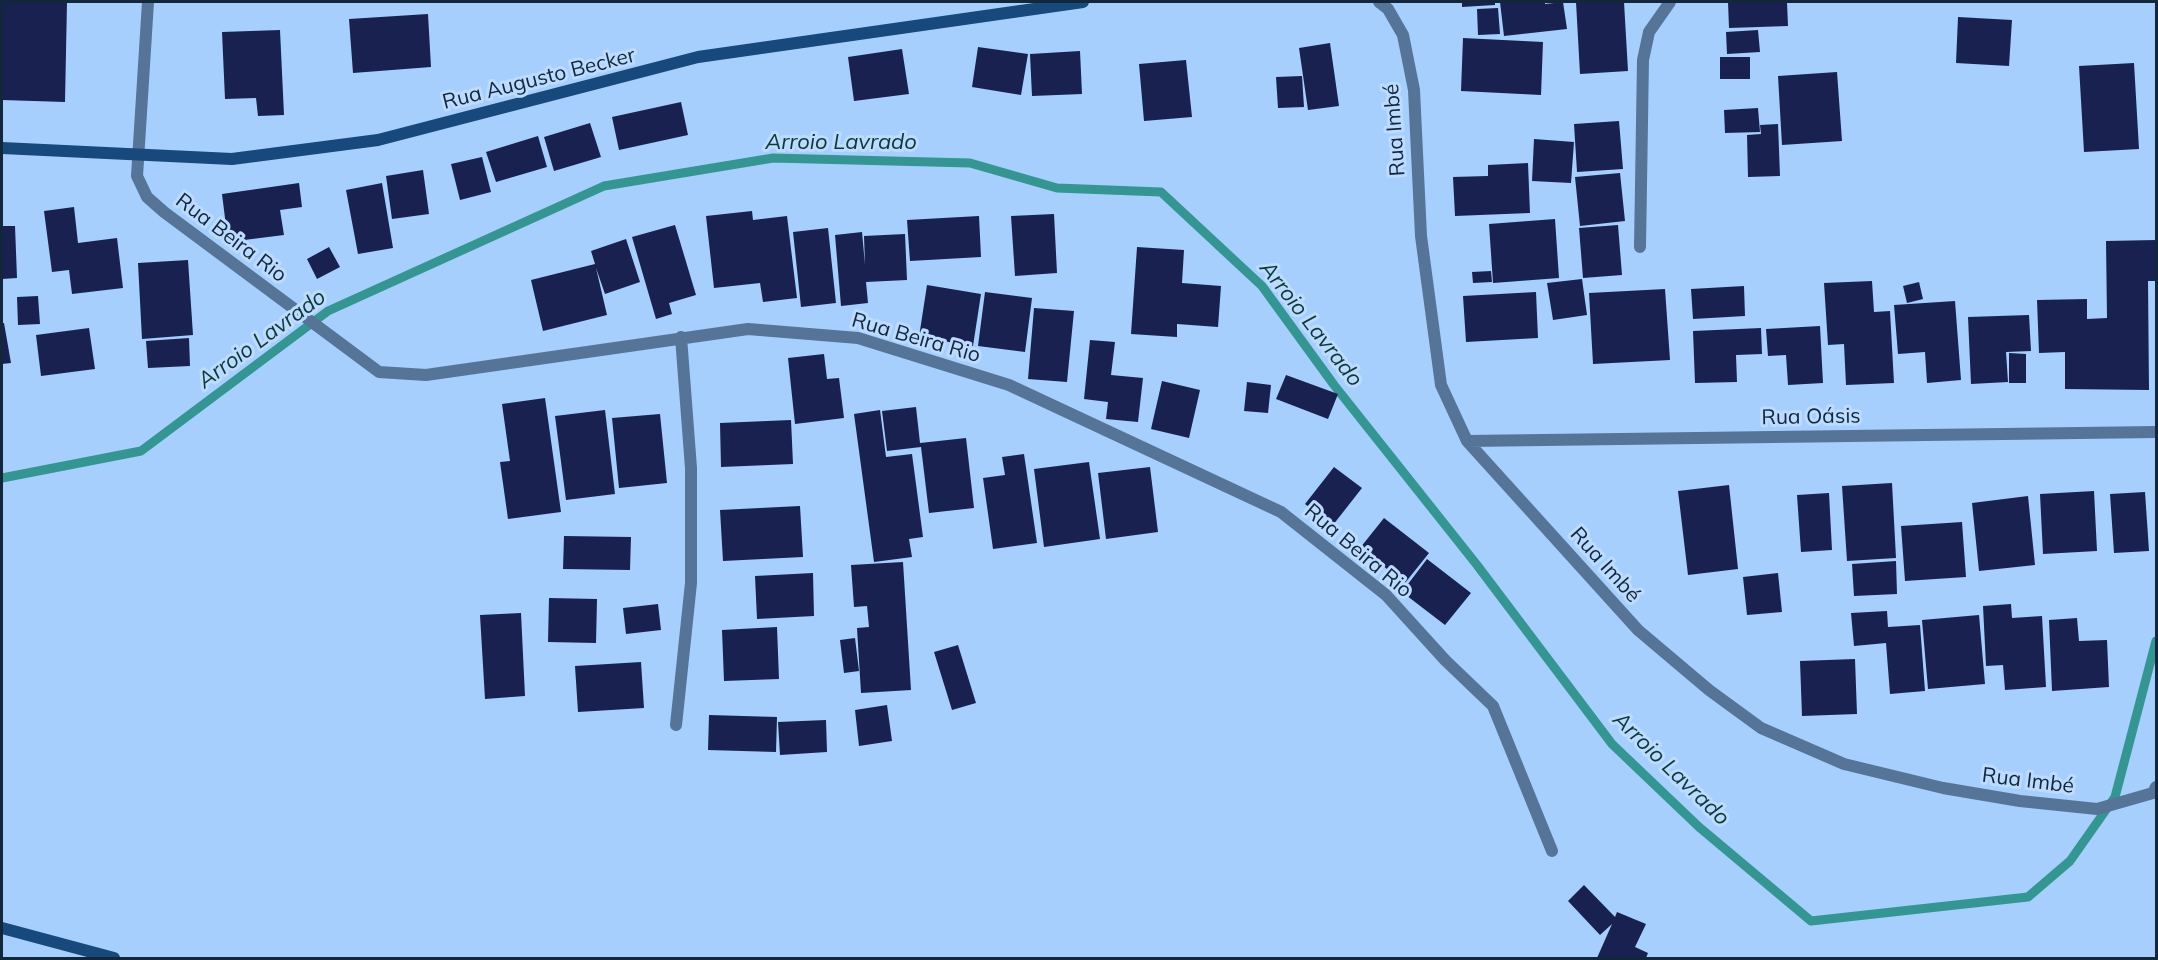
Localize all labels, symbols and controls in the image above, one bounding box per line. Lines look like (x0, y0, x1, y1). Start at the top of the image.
street label: Rua Augusto Becker (440, 43, 638, 115)
street label: Rua Imbé (1379, 83, 1411, 177)
water label: Arroio Lavrado (765, 129, 917, 155)
street label: Rua Beira Rio (170, 188, 292, 288)
water label: Arroio Lavrado (1254, 256, 1368, 392)
water label: Arroio Lavrado (193, 284, 331, 394)
street label: Rua Beira Rio (849, 308, 983, 368)
street label: Rua Oásis (1761, 404, 1861, 430)
street label: Rua Beira Rio (1299, 499, 1417, 603)
street label: Rua Imbé (1565, 522, 1645, 608)
water label: Arroio Lavrado (1607, 707, 1735, 831)
street label: Rua Imbé (1980, 763, 2076, 799)

